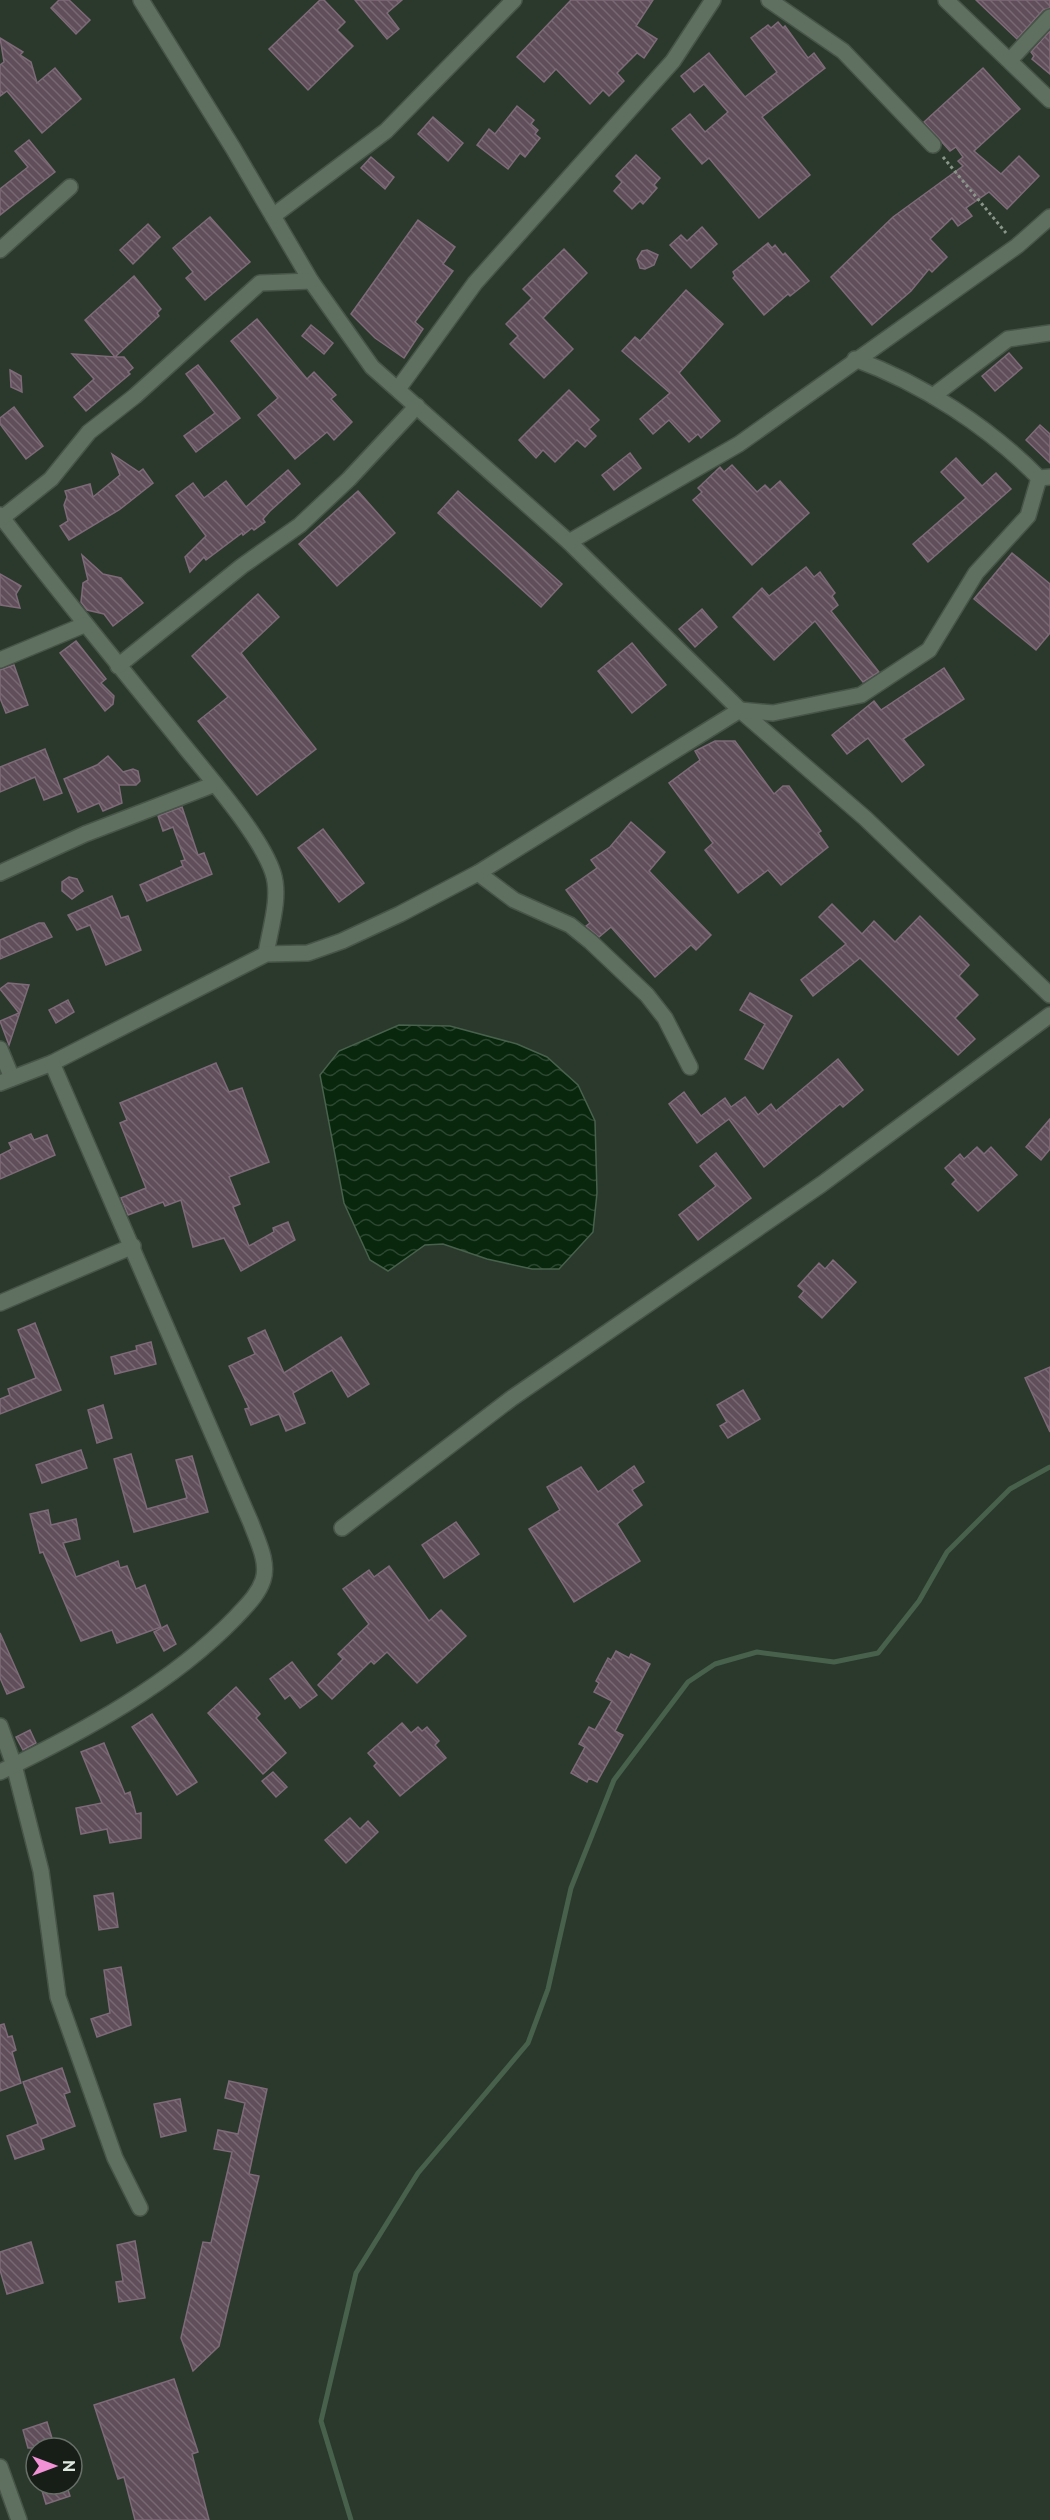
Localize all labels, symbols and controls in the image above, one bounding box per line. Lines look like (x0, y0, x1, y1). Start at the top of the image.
north arrow (24, 2436, 84, 2496)
text: N (59, 2460, 78, 2472)

